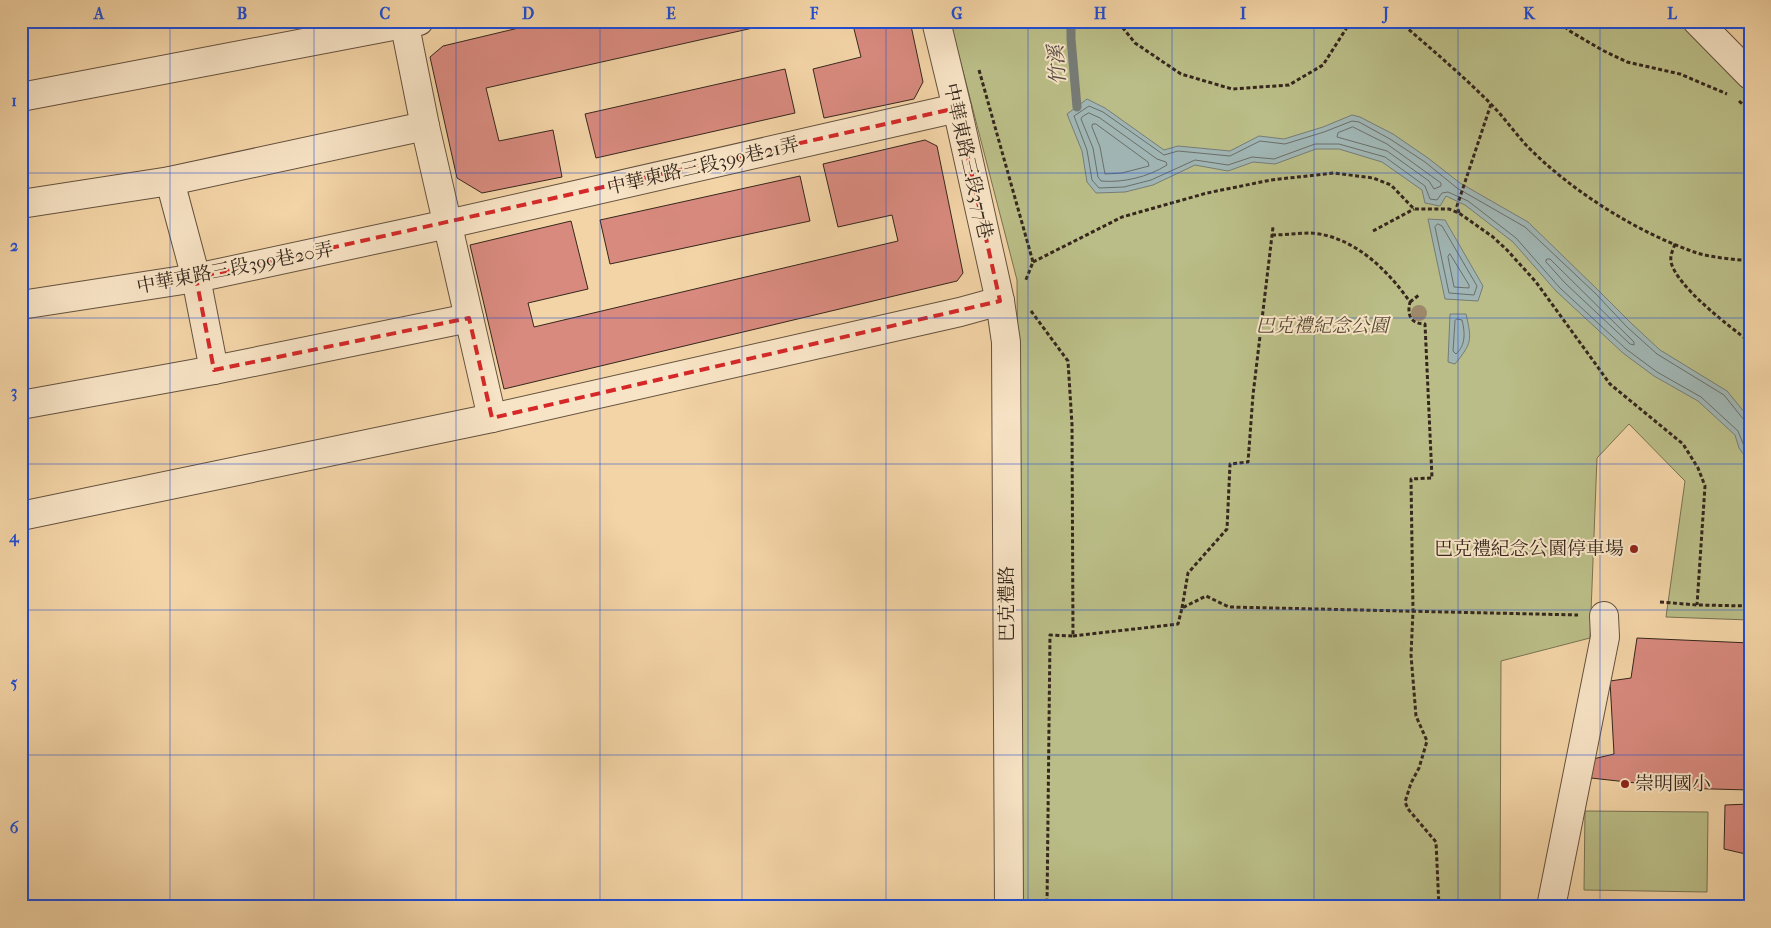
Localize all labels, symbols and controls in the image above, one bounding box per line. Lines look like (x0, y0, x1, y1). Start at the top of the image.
text: A (93, 4, 105, 23)
text: B (237, 4, 247, 23)
text: C (380, 4, 391, 23)
text: D (522, 4, 534, 23)
text: E (666, 4, 676, 23)
text: F (809, 4, 819, 23)
text: G (951, 4, 963, 23)
text: H (1094, 4, 1107, 23)
text: I (1240, 4, 1247, 23)
text: J (1381, 4, 1389, 24)
text: K (1523, 4, 1536, 23)
text: L (1667, 4, 1677, 23)
water label: 竹溪 (1044, 42, 1070, 86)
street label: 中華東路三段377巷 (939, 81, 997, 241)
text: 1 (11, 91, 17, 110)
street label: 中華東路三段399巷21弄 (605, 133, 801, 199)
text: 2 (10, 236, 18, 255)
street label: 中華東路三段399巷20弄 (135, 238, 335, 298)
park label: 巴克禮紀念公園 (1255, 315, 1391, 337)
text: 3 (11, 382, 17, 402)
text: 4 (8, 527, 20, 547)
place label: 巴克禮紀念公園停車場 (1434, 538, 1624, 560)
marker: 巴克禮紀念公園停車場 (1628, 543, 1640, 555)
street label: 巴克禮路 (996, 566, 1018, 642)
text: 5 (11, 673, 18, 692)
place label: 崇明國小 (1635, 773, 1711, 795)
marker: 崇明國小 (1619, 778, 1631, 790)
text: 6 (10, 818, 19, 837)

